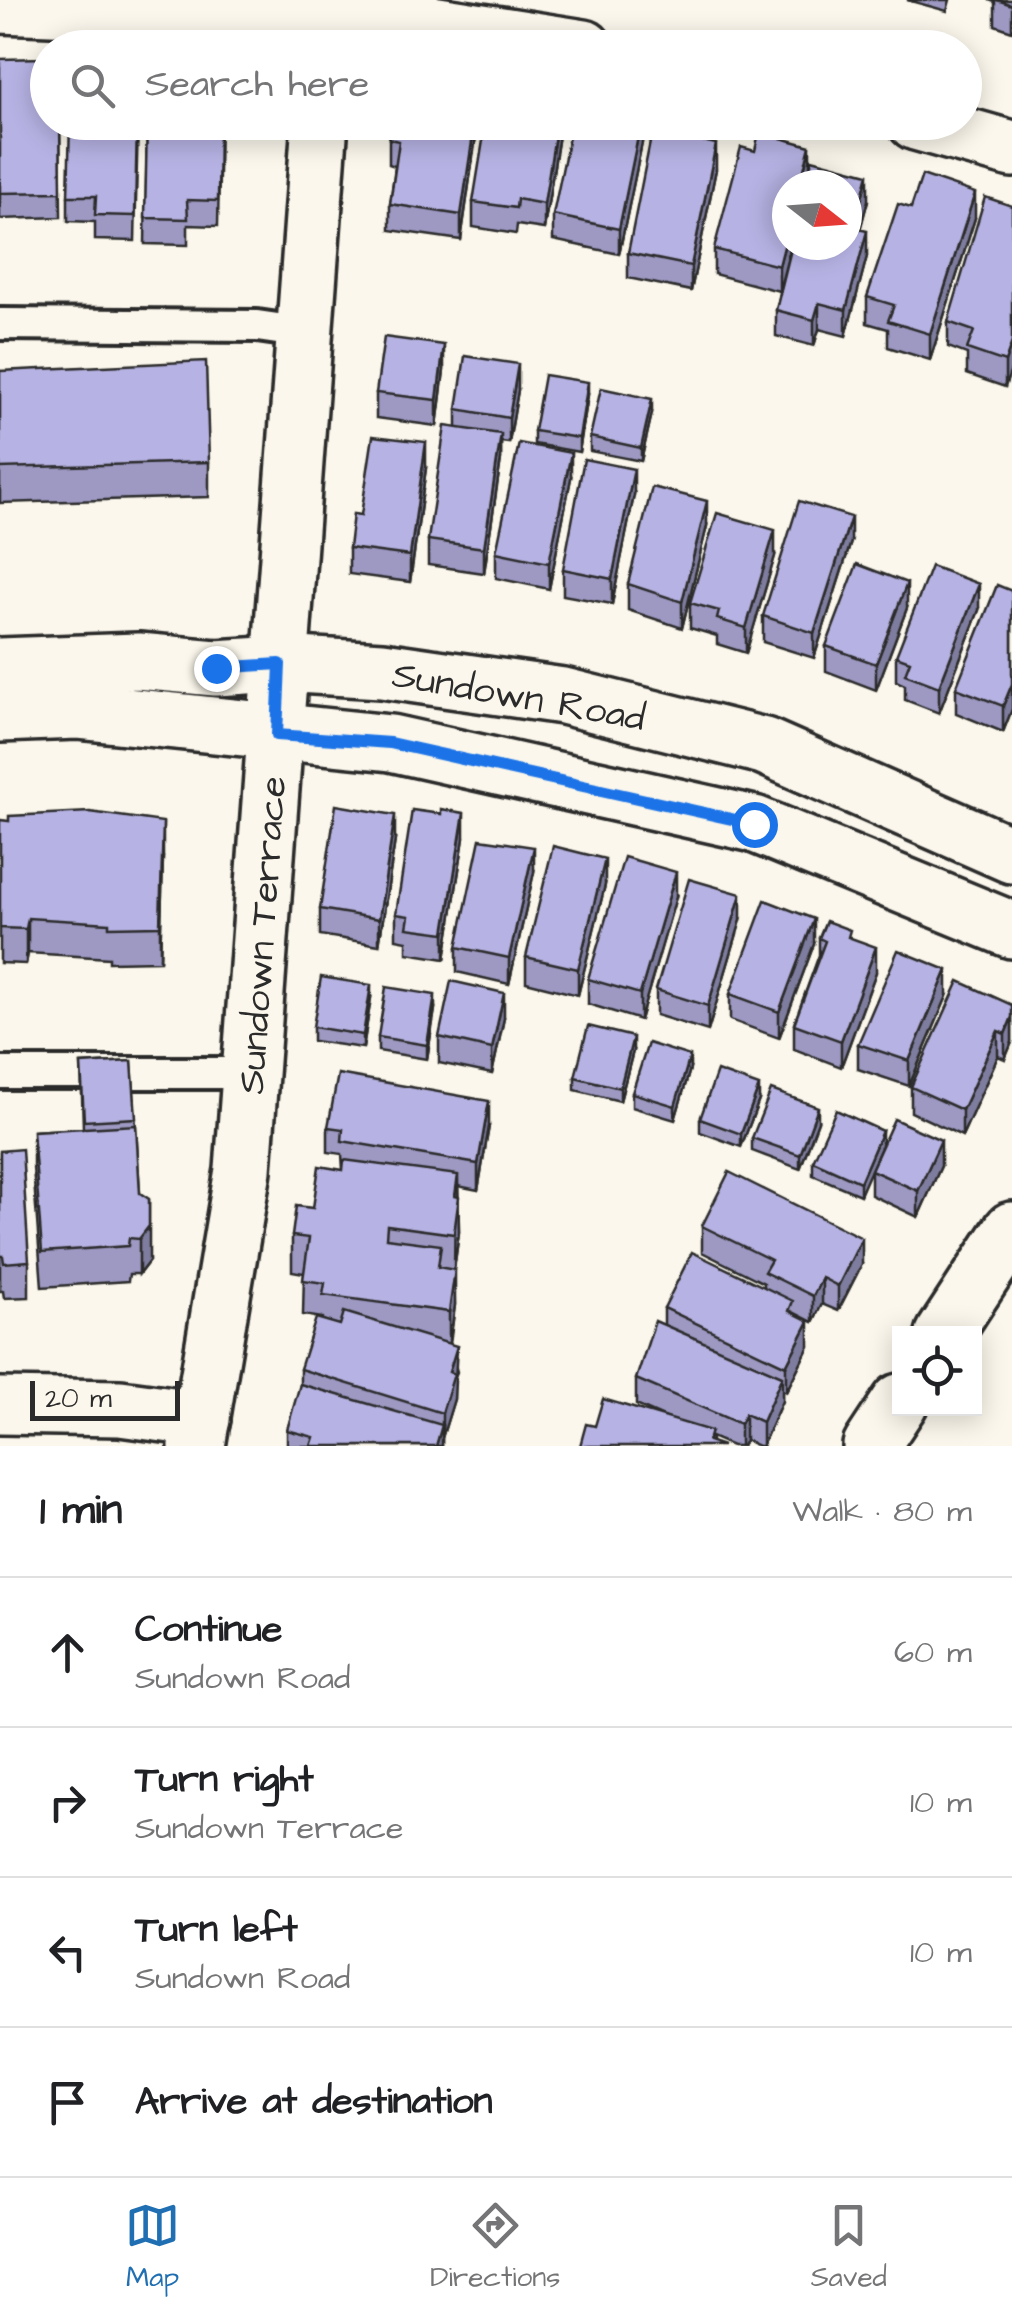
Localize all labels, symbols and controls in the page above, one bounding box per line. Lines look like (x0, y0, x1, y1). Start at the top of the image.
search box (30, 30, 982, 140)
icon: search (65, 58, 120, 113)
text: Search here (145, 59, 369, 111)
north arrow (772, 170, 862, 260)
route end (194, 646, 240, 692)
street label: Sundown Road (388, 649, 649, 745)
street label: Sundown Terrace (226, 774, 300, 1096)
route start (732, 802, 778, 848)
map controls (892, 1326, 982, 1416)
button: locate (892, 1326, 982, 1416)
scale bar (30, 1376, 180, 1420)
text: 20 m (45, 1379, 112, 1418)
text: 1 min (40, 1482, 122, 1540)
text: Walk · 80 m (792, 1489, 972, 1534)
text: Continue (135, 1604, 282, 1656)
icon: ahead (40, 1625, 95, 1680)
text: 60 m (894, 1630, 972, 1675)
text: Sundown Road (135, 1656, 350, 1701)
text: Turn right (135, 1754, 314, 1806)
icon: right (40, 1775, 95, 1830)
text: 10 m (910, 1780, 972, 1825)
text: Sundown Terrace (135, 1806, 403, 1851)
text: Turn left (135, 1904, 298, 1956)
icon: left (40, 1925, 95, 1980)
text: 10 m (910, 1930, 972, 1975)
text: Sundown Road (135, 1956, 350, 2001)
icon: arrive (40, 2075, 95, 2130)
text: Arrive at destination (135, 2076, 492, 2128)
tab: Map (125, 2198, 180, 2297)
tab: Directions (430, 2198, 560, 2297)
tab: Saved (811, 2198, 887, 2297)

